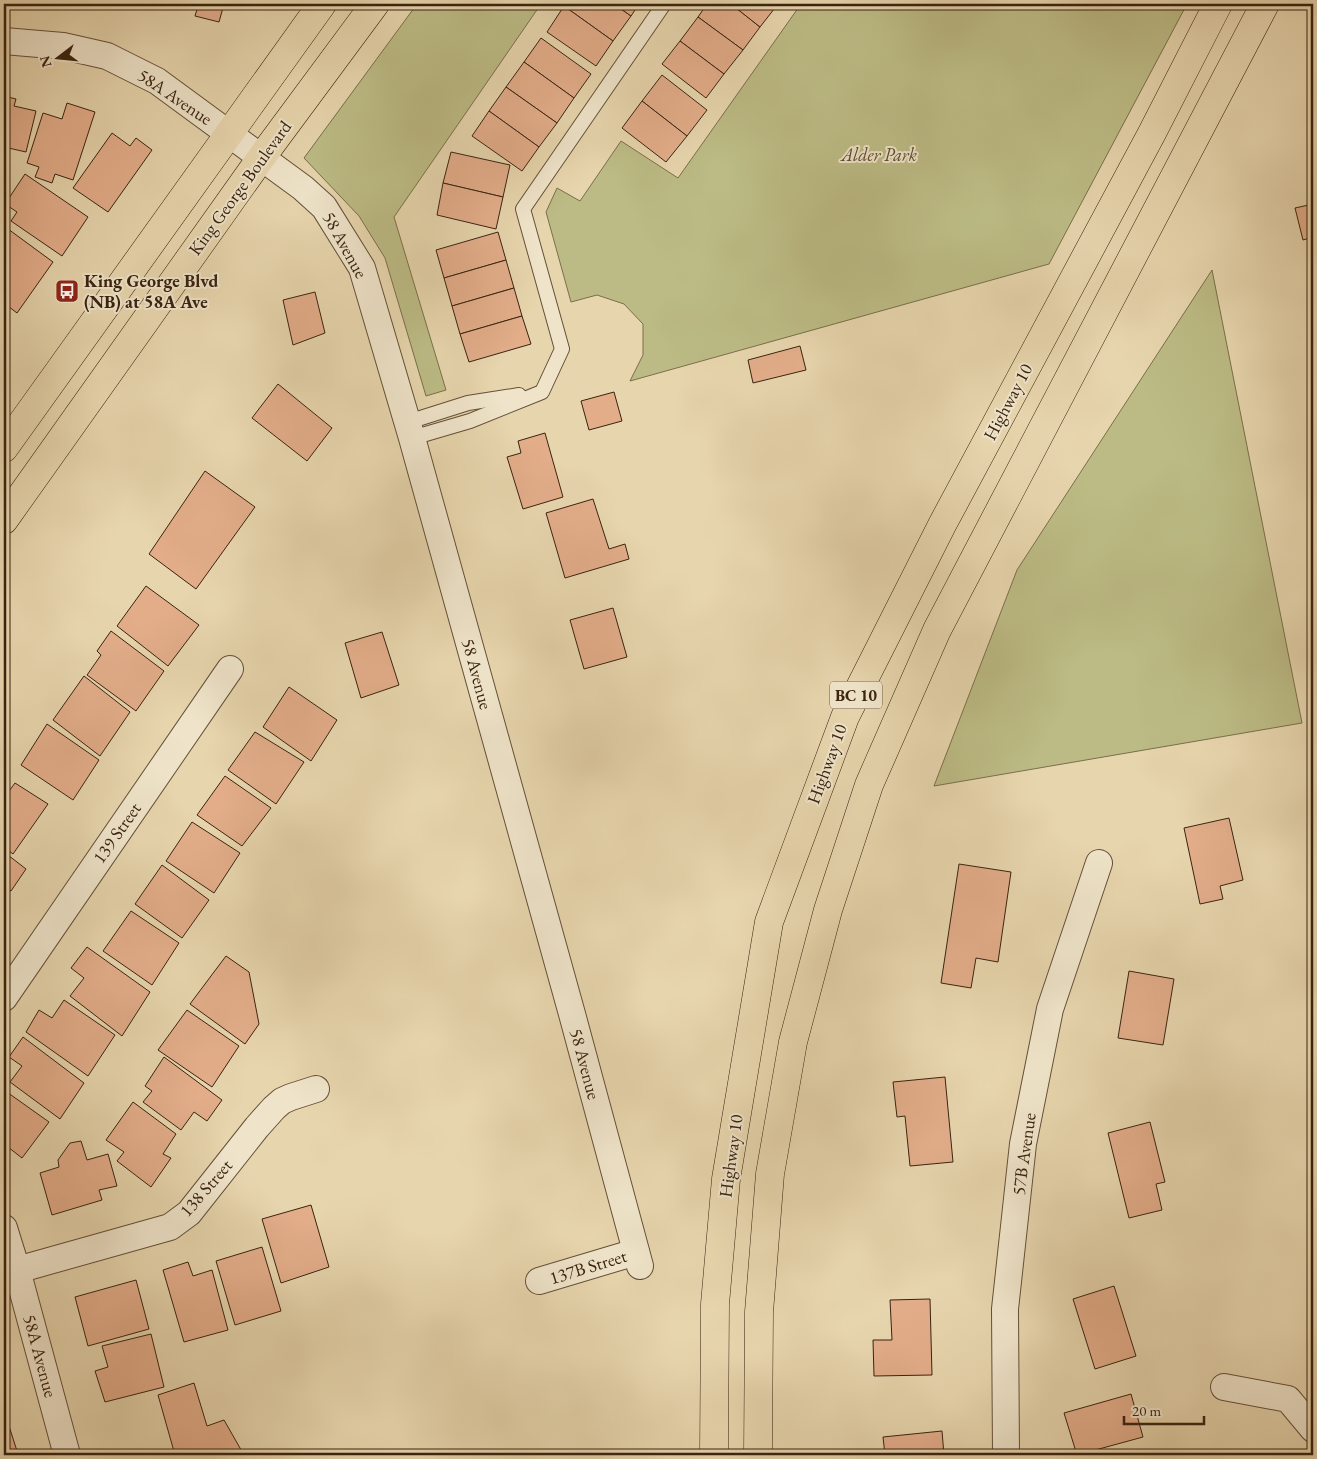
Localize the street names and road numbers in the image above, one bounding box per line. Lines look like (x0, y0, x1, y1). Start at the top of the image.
street label: 58A Avenue (134, 63, 217, 130)
street label: King George Boulevard (183, 115, 297, 260)
street label: 58 Avenue (318, 207, 373, 282)
street label: Highway 10 (978, 359, 1037, 444)
street label: 58 Avenue (457, 636, 498, 712)
road number: BC 10 (830, 682, 882, 708)
street label: Highway 10 (801, 720, 852, 807)
street label: 139 Street (87, 798, 146, 868)
street label: 58 Avenue (565, 1026, 606, 1102)
street label: 57B Avenue (1006, 1111, 1041, 1197)
street label: Highway 10 (713, 1113, 748, 1199)
street label: 138 Street (174, 1154, 237, 1221)
street label: 137B Street (546, 1244, 630, 1289)
street label: 58A Avenue (18, 1312, 63, 1400)

